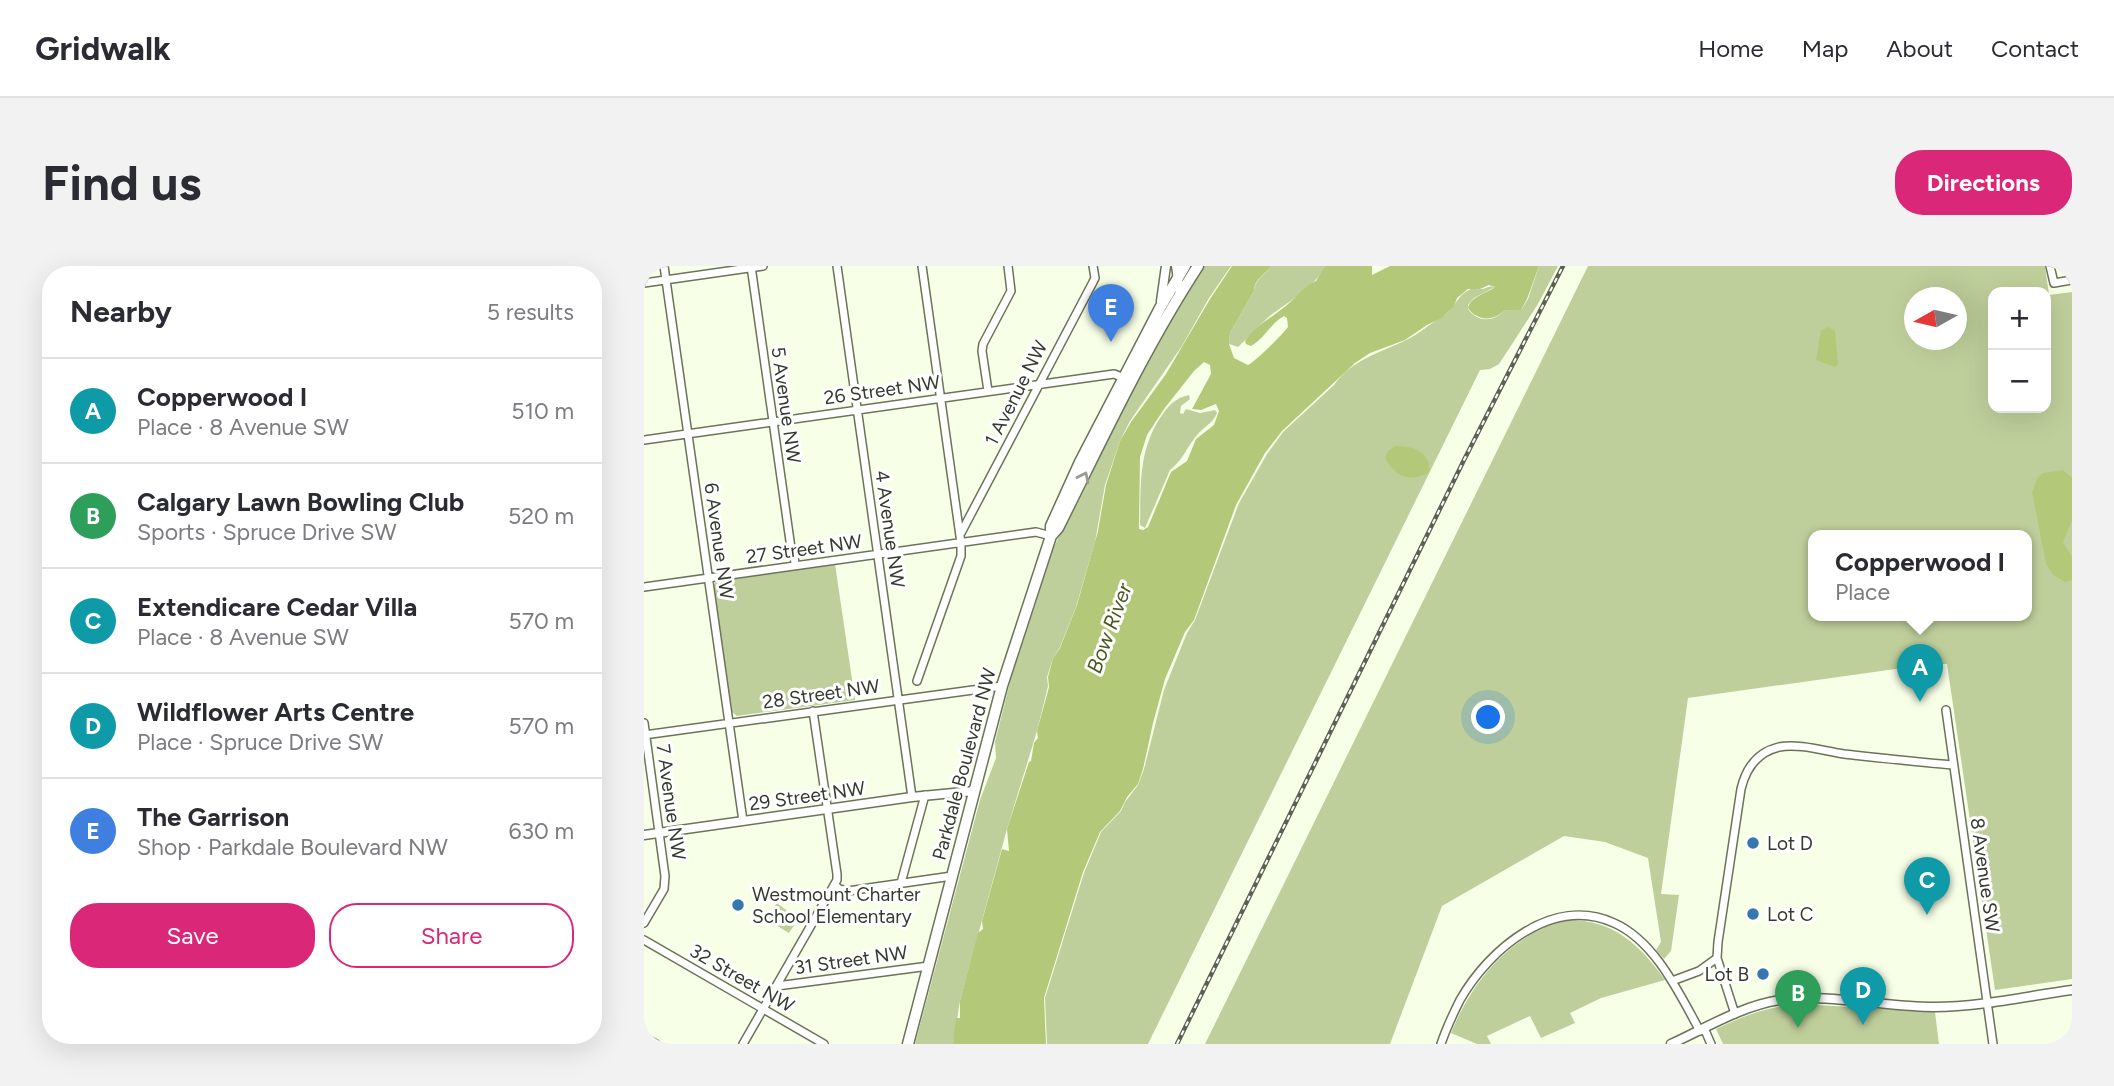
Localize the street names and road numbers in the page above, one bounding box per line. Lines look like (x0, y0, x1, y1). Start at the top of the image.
street label: 1 Avenue NW (980, 336, 1053, 449)
street label: 5 Avenue NW (766, 345, 806, 466)
street label: 26 Street NW (823, 370, 942, 410)
street label: 4 Avenue NW (870, 469, 910, 590)
street label: 6 Avenue NW (699, 481, 739, 601)
street label: 27 Street NW (745, 529, 864, 568)
street label: Parkdale Boulevard NW (927, 665, 1001, 863)
street label: 28 Street NW (761, 674, 882, 714)
street label: 7 Avenue NW (651, 743, 691, 862)
street label: 29 Street NW (748, 776, 867, 816)
street label: 8 Avenue SW (1966, 816, 2005, 934)
street label: 32 Street NW (686, 939, 799, 1017)
street label: 31 Street NW (793, 941, 910, 979)

